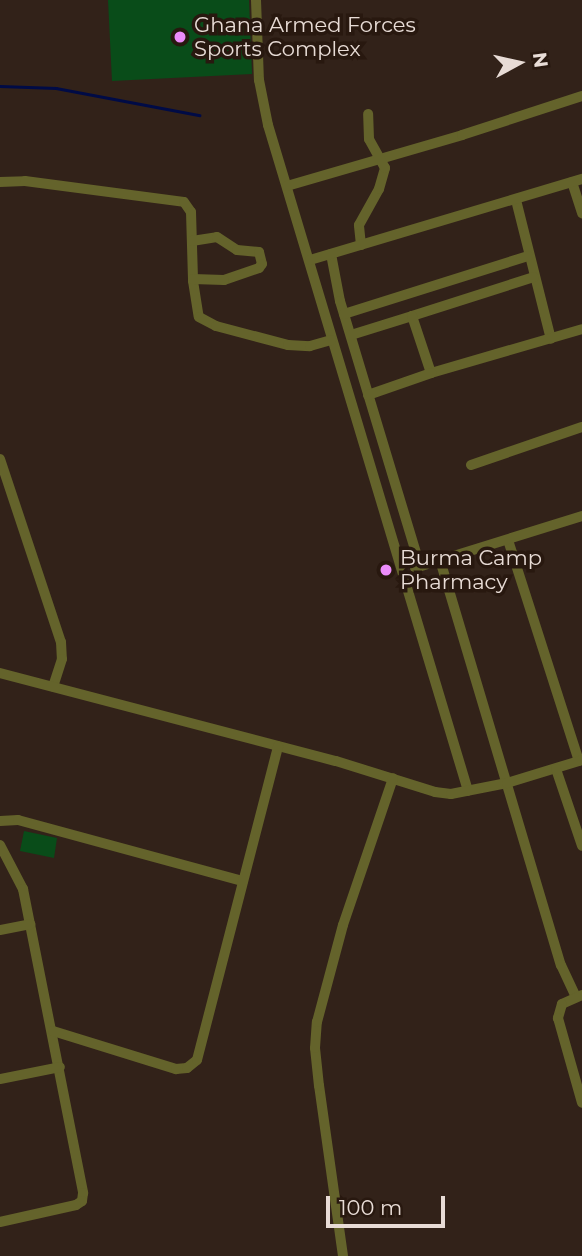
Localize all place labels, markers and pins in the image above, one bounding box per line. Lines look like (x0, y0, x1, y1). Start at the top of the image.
place label: Ghana Armed Forces Sports Complex (194, 12, 416, 62)
marker: Ghana Armed Forces Sports Complex (172, 29, 188, 45)
place label: Burma Camp Pharmacy (400, 545, 542, 595)
marker: Burma Camp Pharmacy (378, 562, 394, 578)

